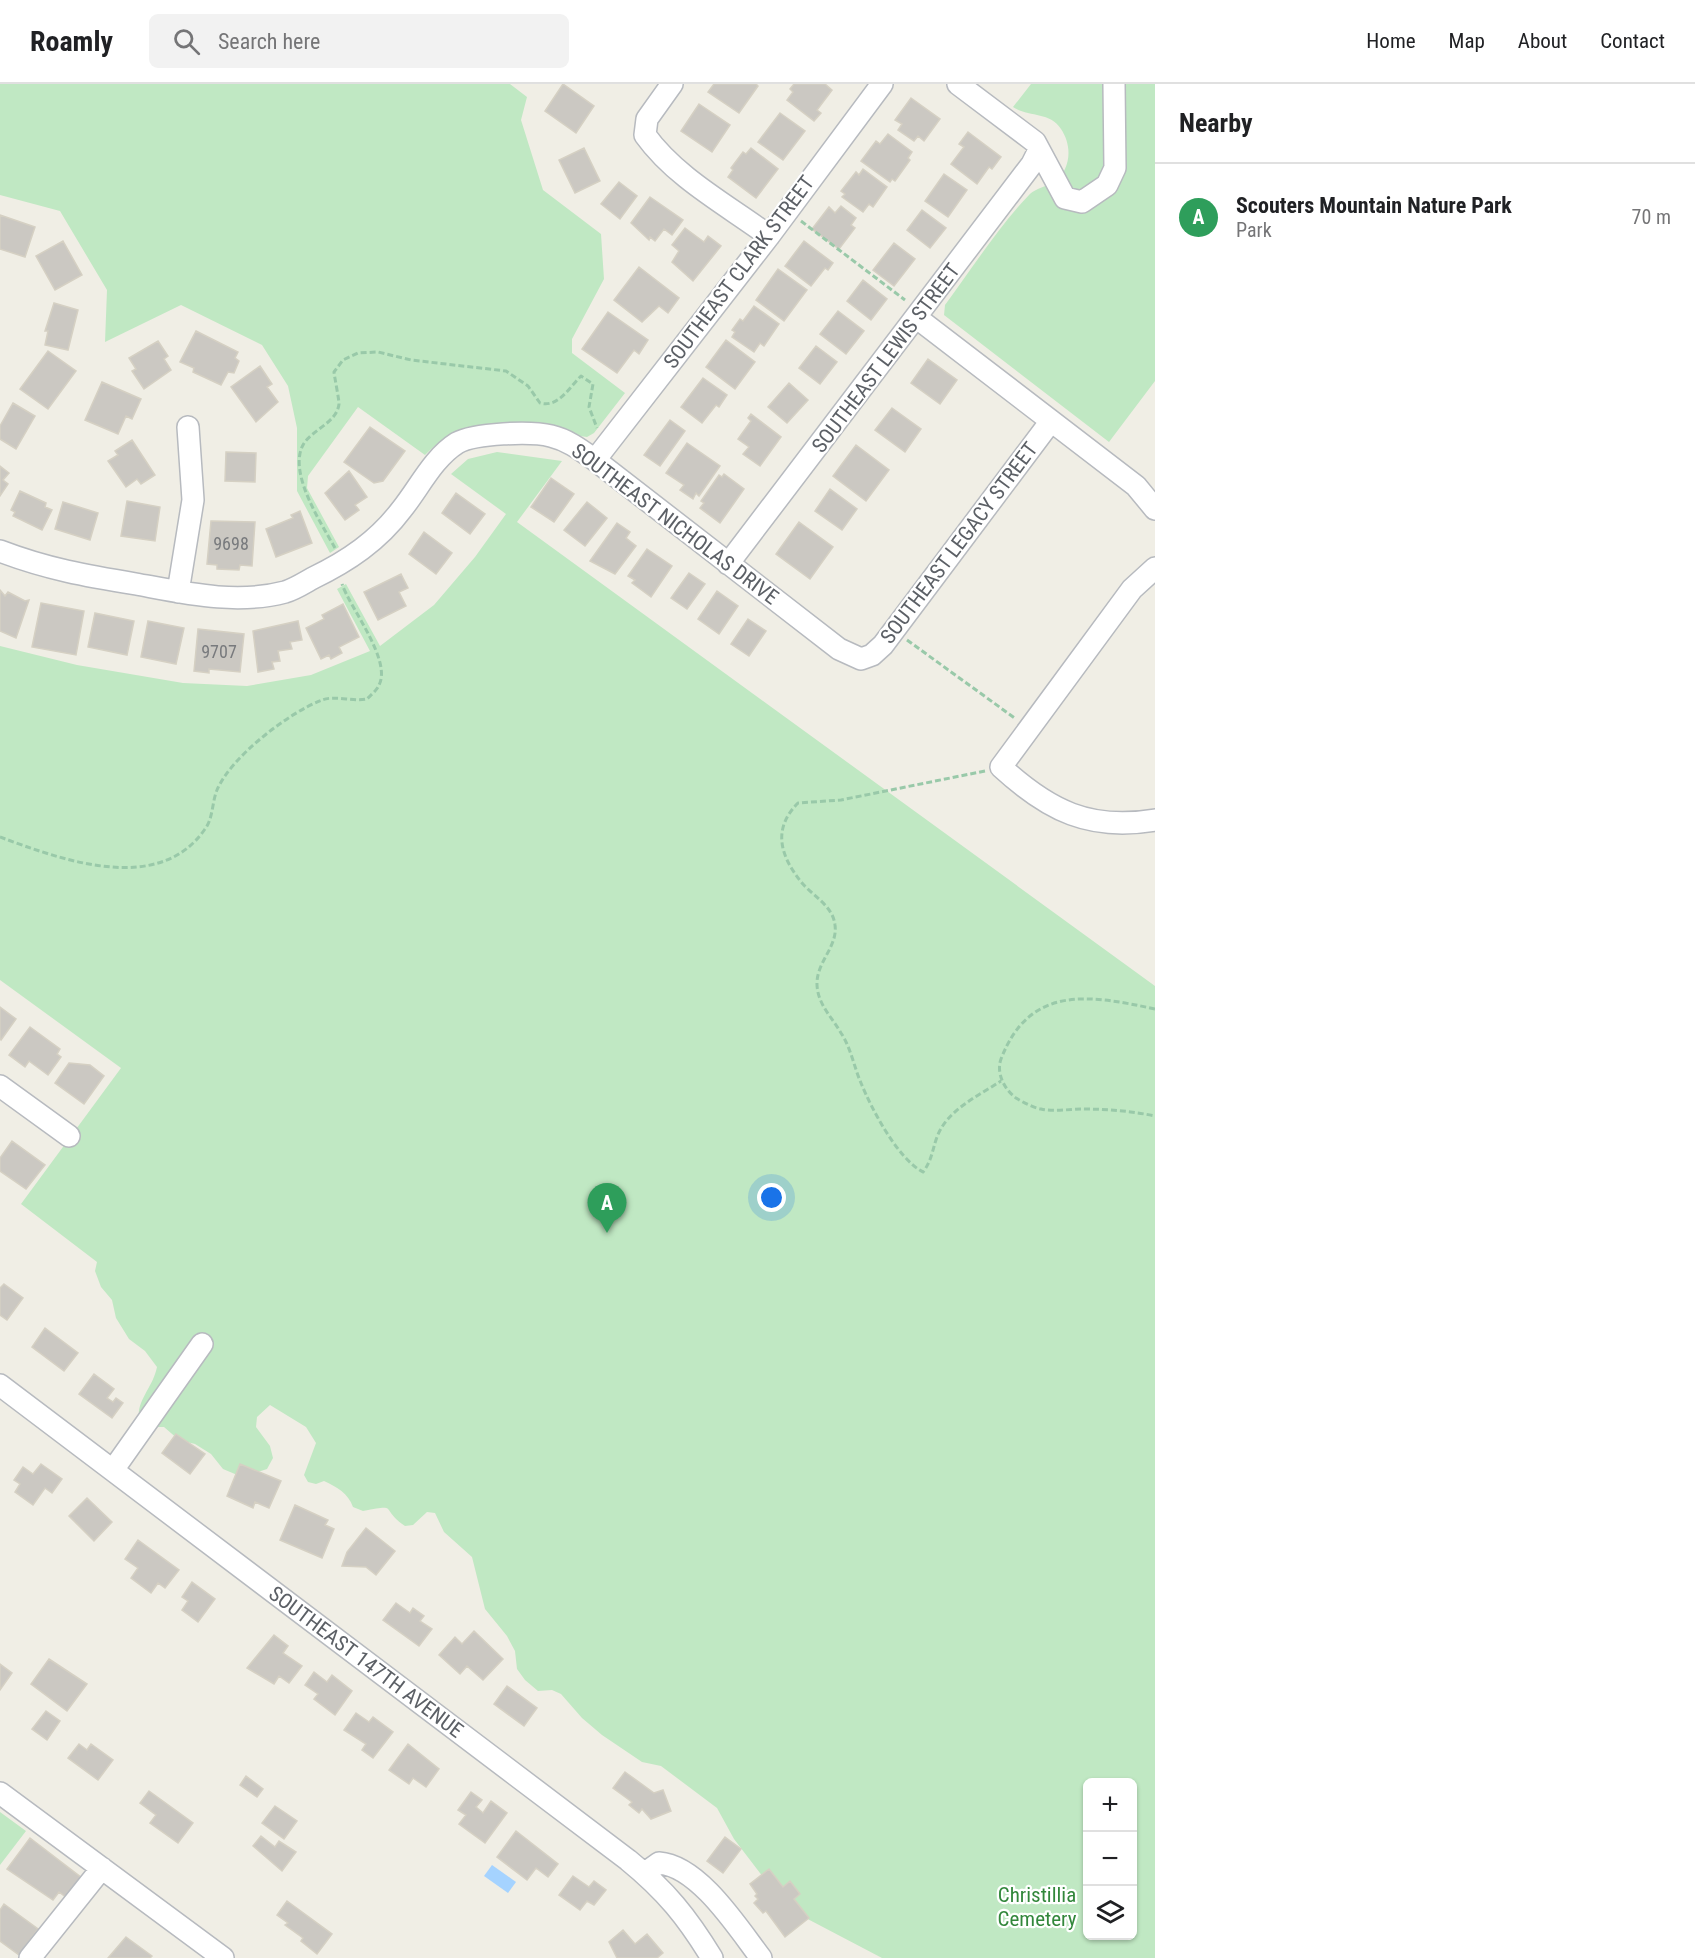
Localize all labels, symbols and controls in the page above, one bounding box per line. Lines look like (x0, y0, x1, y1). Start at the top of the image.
search box (149, 14, 569, 68)
text: Roamly (30, 25, 113, 58)
icon: search (170, 25, 203, 58)
text: Search here (218, 29, 320, 54)
text: Home (1366, 29, 1416, 53)
text: Map (1449, 29, 1485, 53)
text: About (1518, 29, 1567, 53)
text: Contact (1600, 29, 1665, 53)
text: Nearby (1179, 108, 1253, 138)
street label: SOUTHEAST CLARK STREET (659, 171, 819, 373)
text: Scouters Mountain Nature Park (1236, 193, 1512, 218)
text: A (1193, 205, 1204, 229)
text: 70 m (1632, 205, 1671, 229)
text: Park (1236, 218, 1272, 242)
street label: SOUTHEAST LEWIS STREET (807, 259, 965, 457)
street label: SOUTHEAST NICHOLAS DRIVE (567, 438, 783, 610)
street label: SOUTHEAST LEGACY STREET (876, 438, 1043, 648)
house number: 9698 (213, 533, 249, 554)
house number: 9707 (201, 641, 237, 662)
your location (757, 1183, 786, 1212)
pin: A (588, 1184, 626, 1233)
street label: SOUTHEAST 147TH AVENUE (264, 1581, 468, 1743)
map controls (1083, 1778, 1137, 1940)
button: + (1083, 1778, 1137, 1832)
button: − (1083, 1832, 1137, 1886)
park label: Christillia Cemetery (998, 1883, 1077, 1931)
button: layers (1083, 1886, 1137, 1940)

